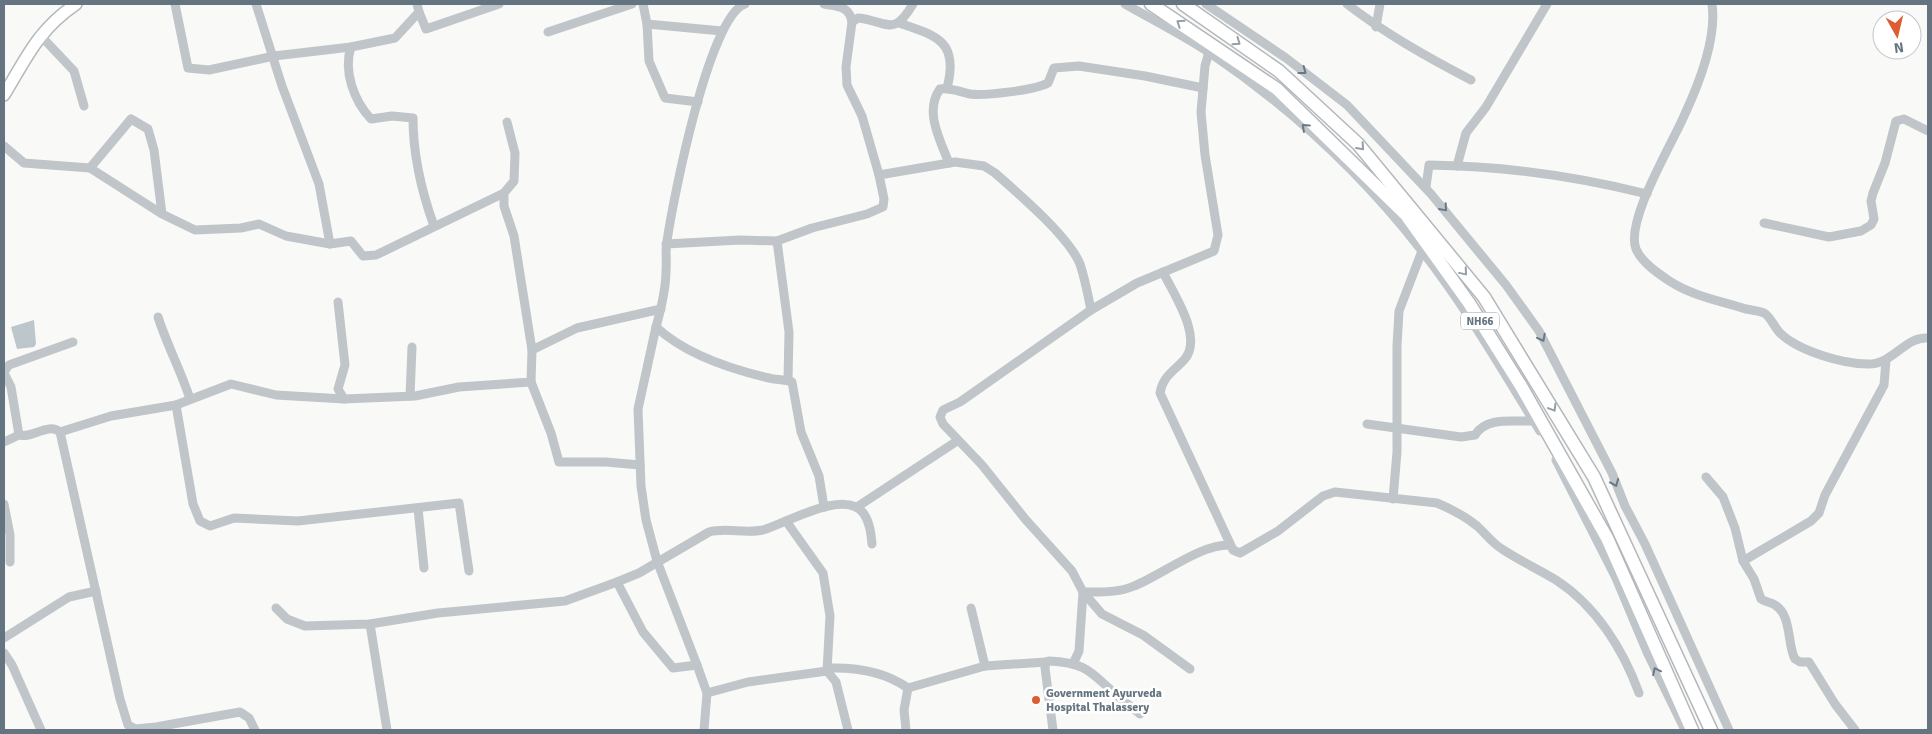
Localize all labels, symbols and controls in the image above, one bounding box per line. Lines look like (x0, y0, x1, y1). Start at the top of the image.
north arrow (1872, 10, 1922, 60)
one-way arrow (1176, 20, 1186, 29)
one-way arrow (1231, 36, 1241, 45)
text: N (1893, 38, 1905, 56)
one-way arrow (1297, 65, 1307, 74)
one-way arrow (1301, 124, 1310, 133)
one-way arrow (1355, 142, 1364, 151)
one-way arrow (1438, 203, 1447, 212)
one-way arrow (1459, 266, 1467, 275)
road number: NH66 (1461, 312, 1499, 330)
one-way arrow (1536, 332, 1546, 341)
one-way arrow (1547, 402, 1557, 411)
one-way arrow (1610, 478, 1620, 486)
one-way arrow (1652, 667, 1662, 676)
place label: Government Ayurveda Hospital Thalassery (1046, 686, 1162, 715)
marker: Government Ayurveda Hospital Thalassery (1030, 694, 1042, 706)

